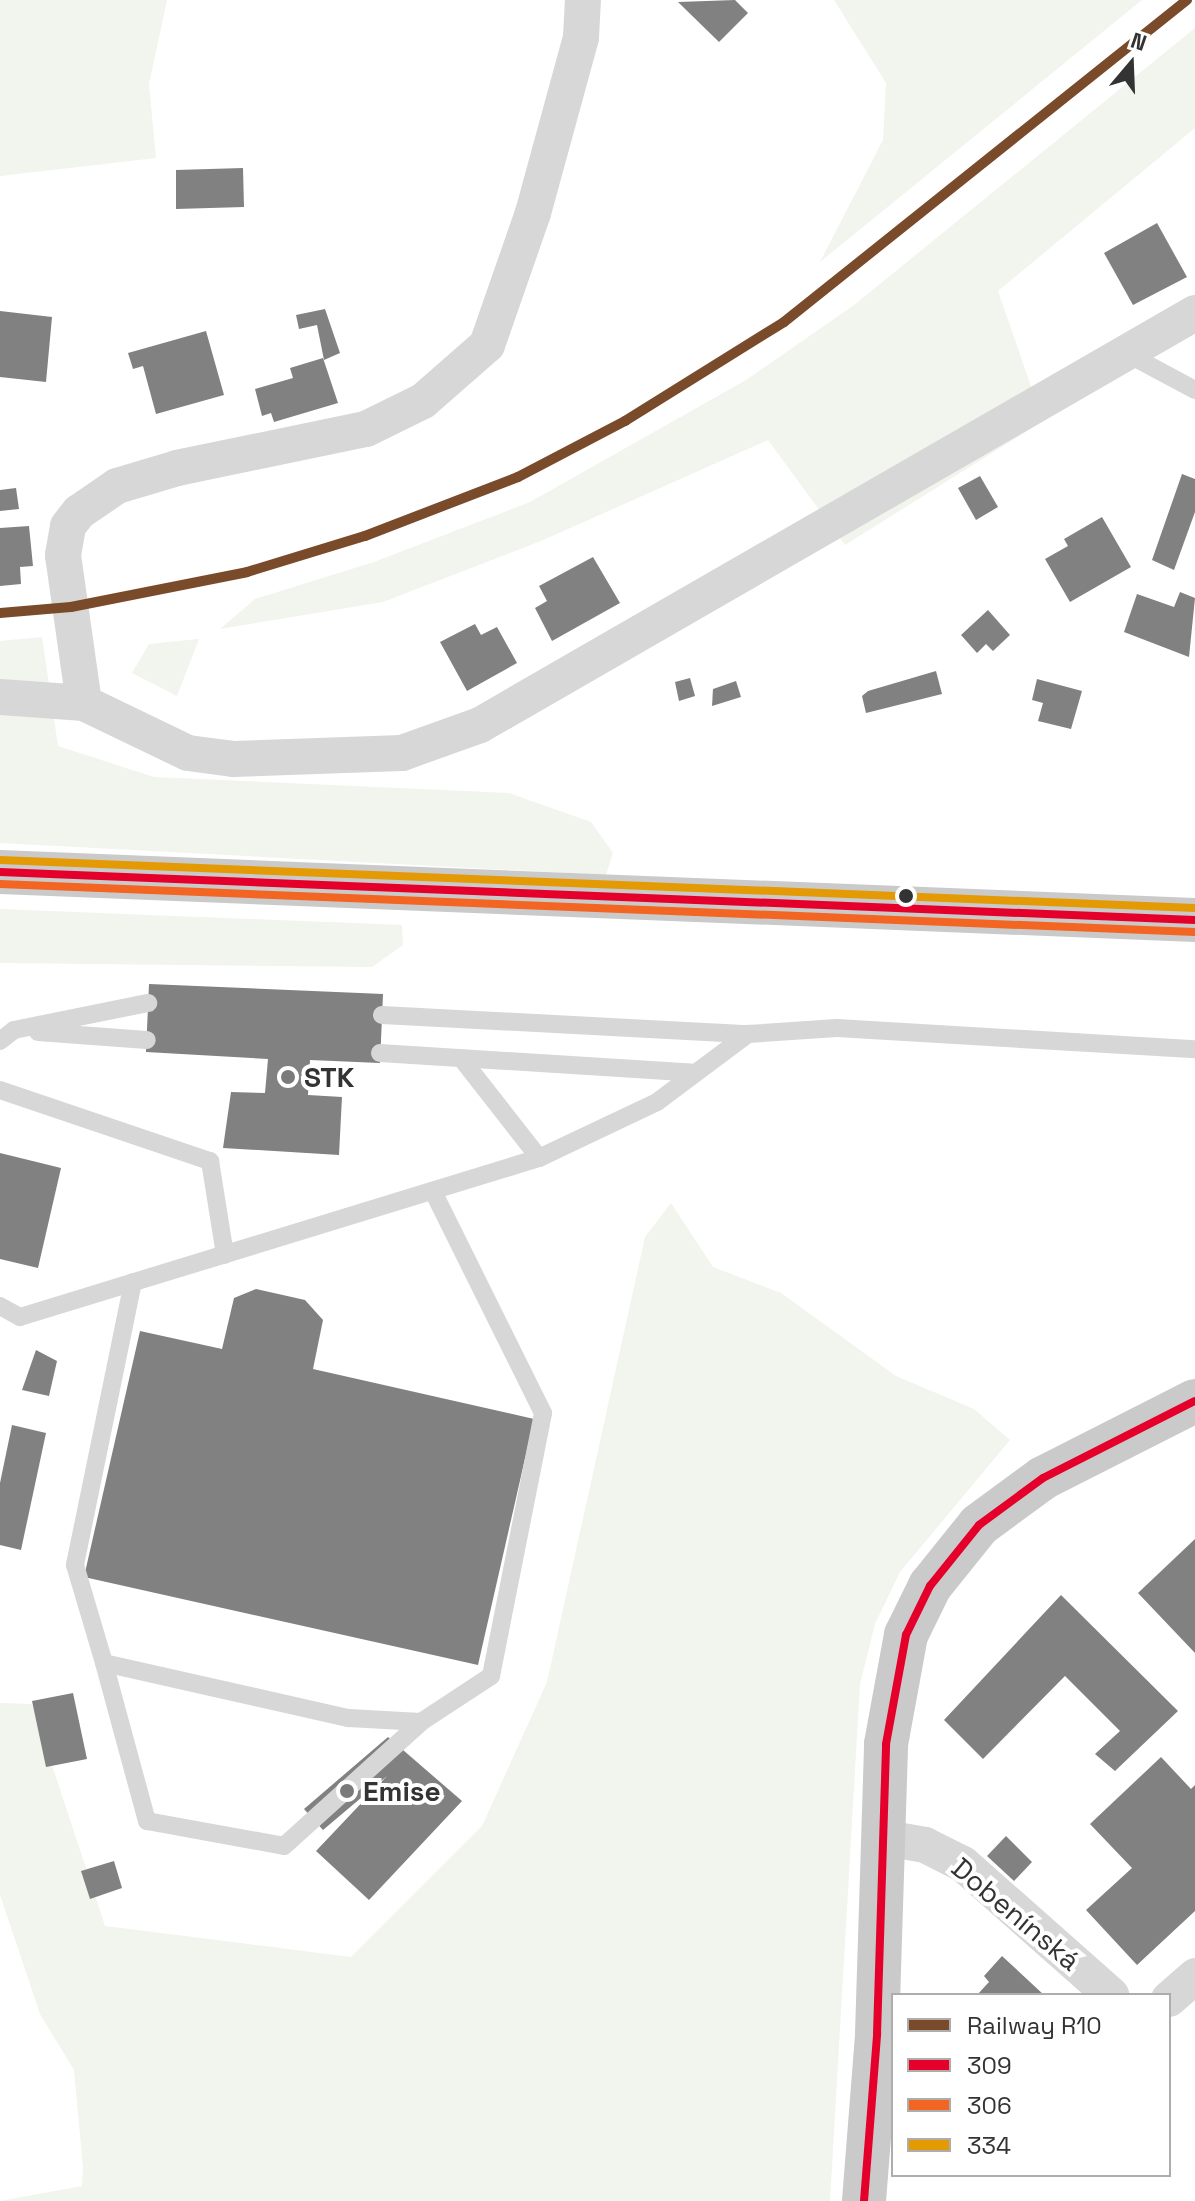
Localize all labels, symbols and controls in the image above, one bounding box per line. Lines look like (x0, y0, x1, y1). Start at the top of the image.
north arrow (1091, 24, 1171, 104)
text: N (1127, 26, 1150, 57)
unlabelled marker (898, 888, 914, 904)
place label: STK (304, 1060, 354, 1094)
marker: STK (279, 1068, 297, 1086)
place label: Emise (363, 1774, 441, 1808)
marker: Emise (338, 1782, 356, 1800)
street label: Dobenínská (945, 1851, 1087, 1977)
legend (891, 1993, 1171, 2177)
text: Railway R10 (967, 2010, 1102, 2041)
text: 309 (967, 2050, 1012, 2081)
text: 306 (967, 2090, 1012, 2121)
text: 334 (967, 2130, 1011, 2161)

